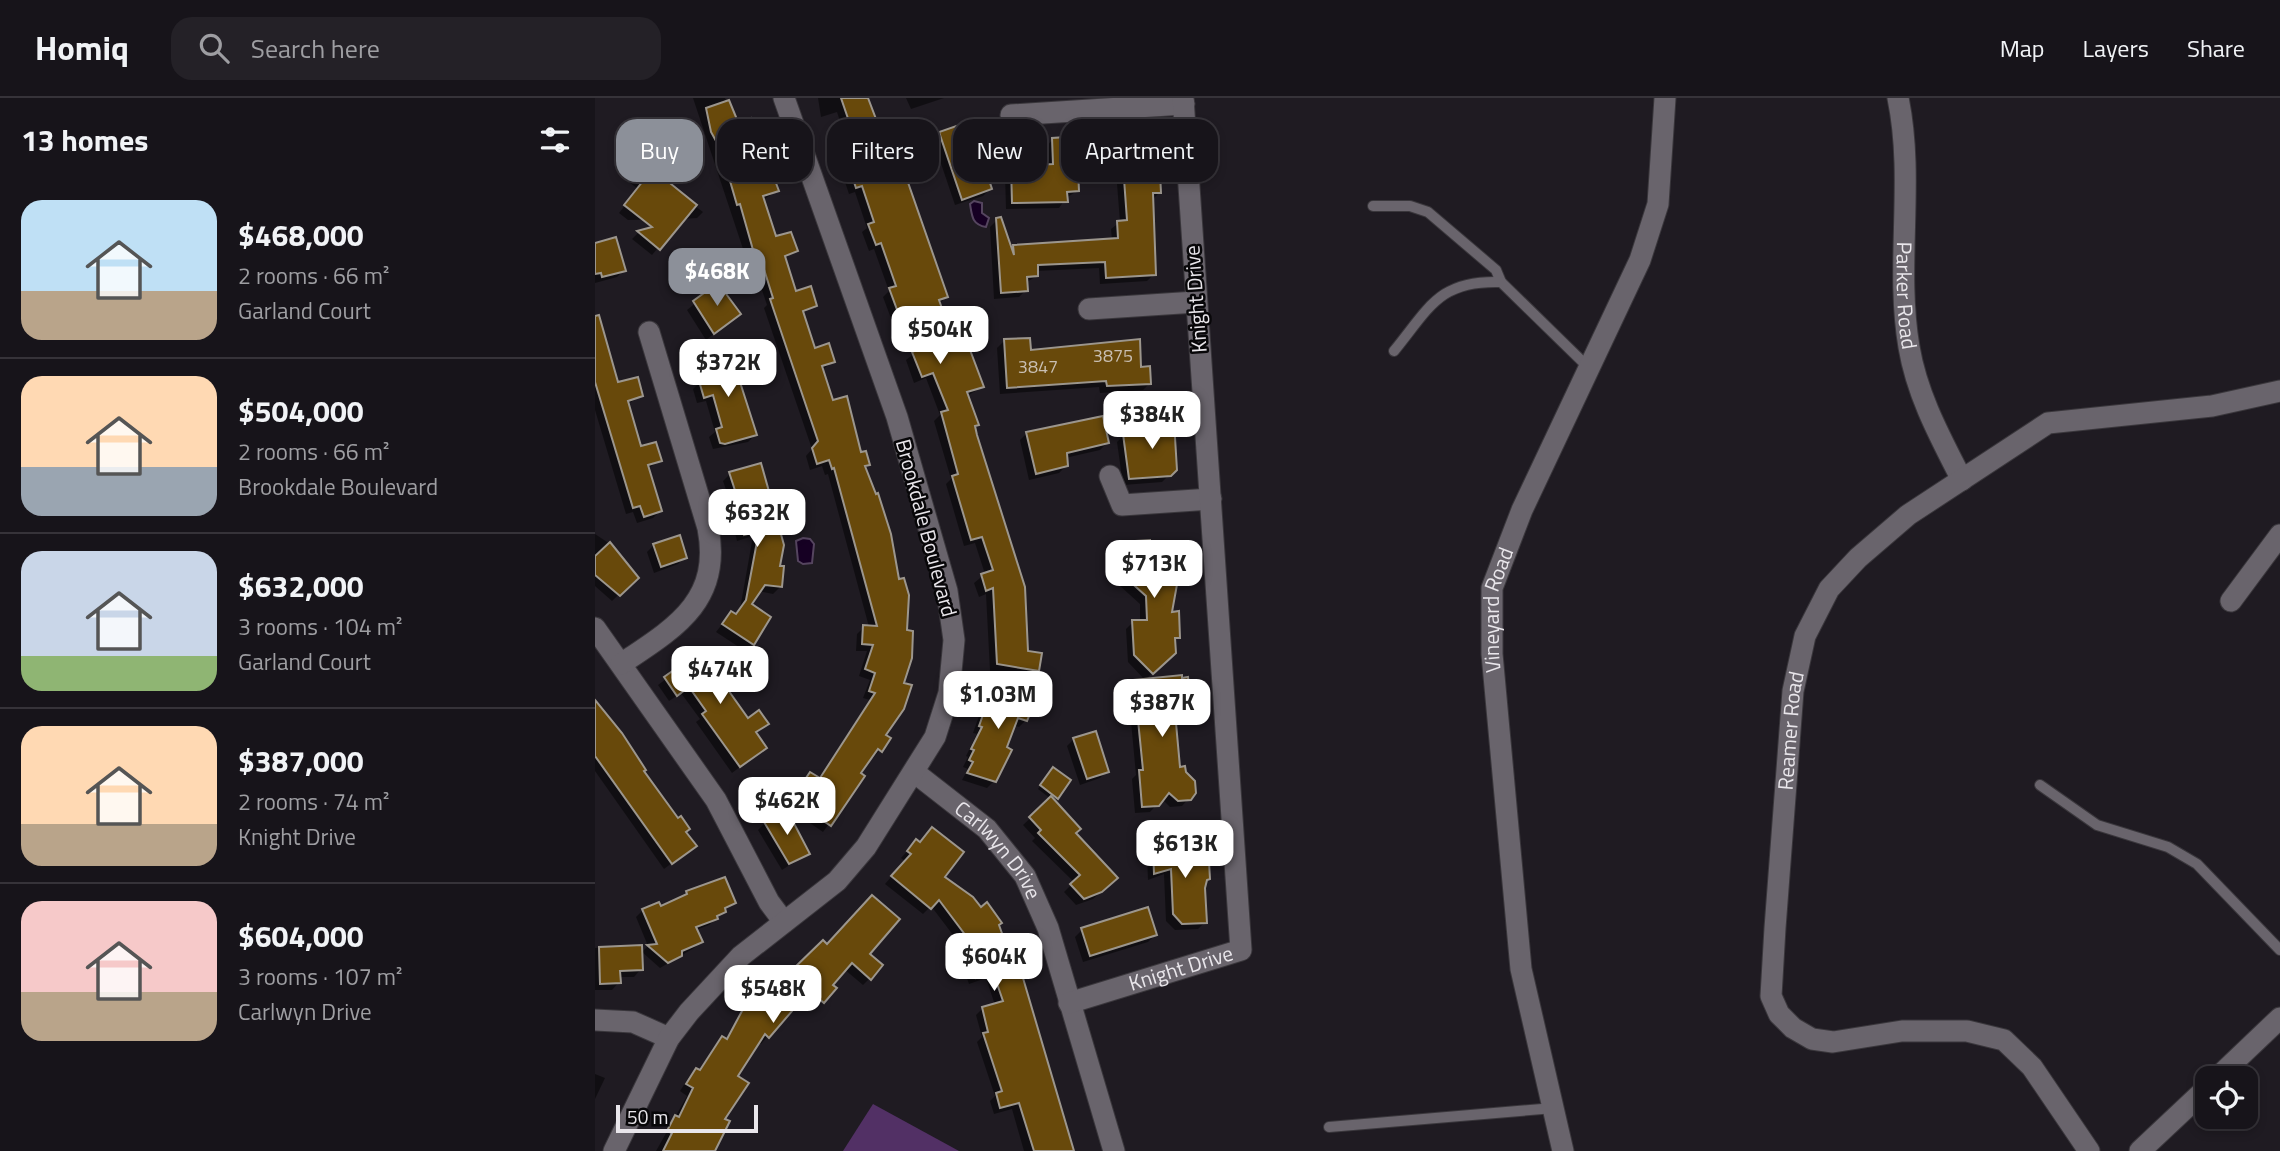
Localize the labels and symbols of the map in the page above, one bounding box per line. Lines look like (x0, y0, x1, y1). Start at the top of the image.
street label: Parker Road (1889, 241, 1926, 352)
street label: Knight Drive (1175, 244, 1215, 354)
pin: $468K (668, 248, 766, 308)
pin: $504K (891, 306, 989, 366)
pin: $372K (679, 340, 777, 399)
house number: 3875 (1093, 342, 1133, 369)
house number: 3847 (1018, 353, 1058, 380)
pin: $384K (1103, 392, 1201, 451)
street label: Brookdale Boulevard (888, 435, 966, 620)
pin: $632K (708, 490, 806, 549)
pin: $713K (1105, 540, 1203, 600)
street label: Vineyard Road (1475, 542, 1521, 674)
pin: $474K (671, 646, 769, 706)
street label: Reamer Road (1769, 668, 1812, 791)
pin: $1.03M (941, 672, 1055, 731)
pin: $387K (1113, 680, 1211, 739)
pin: $462K (738, 778, 836, 837)
street label: Carlwyn Drive (948, 792, 1050, 904)
pin: $613K (1136, 820, 1234, 880)
pin: $604K (945, 934, 1043, 993)
street label: Knight Drive (1124, 936, 1237, 999)
pin: $548K (724, 965, 822, 1025)
scale bar (616, 1102, 758, 1134)

